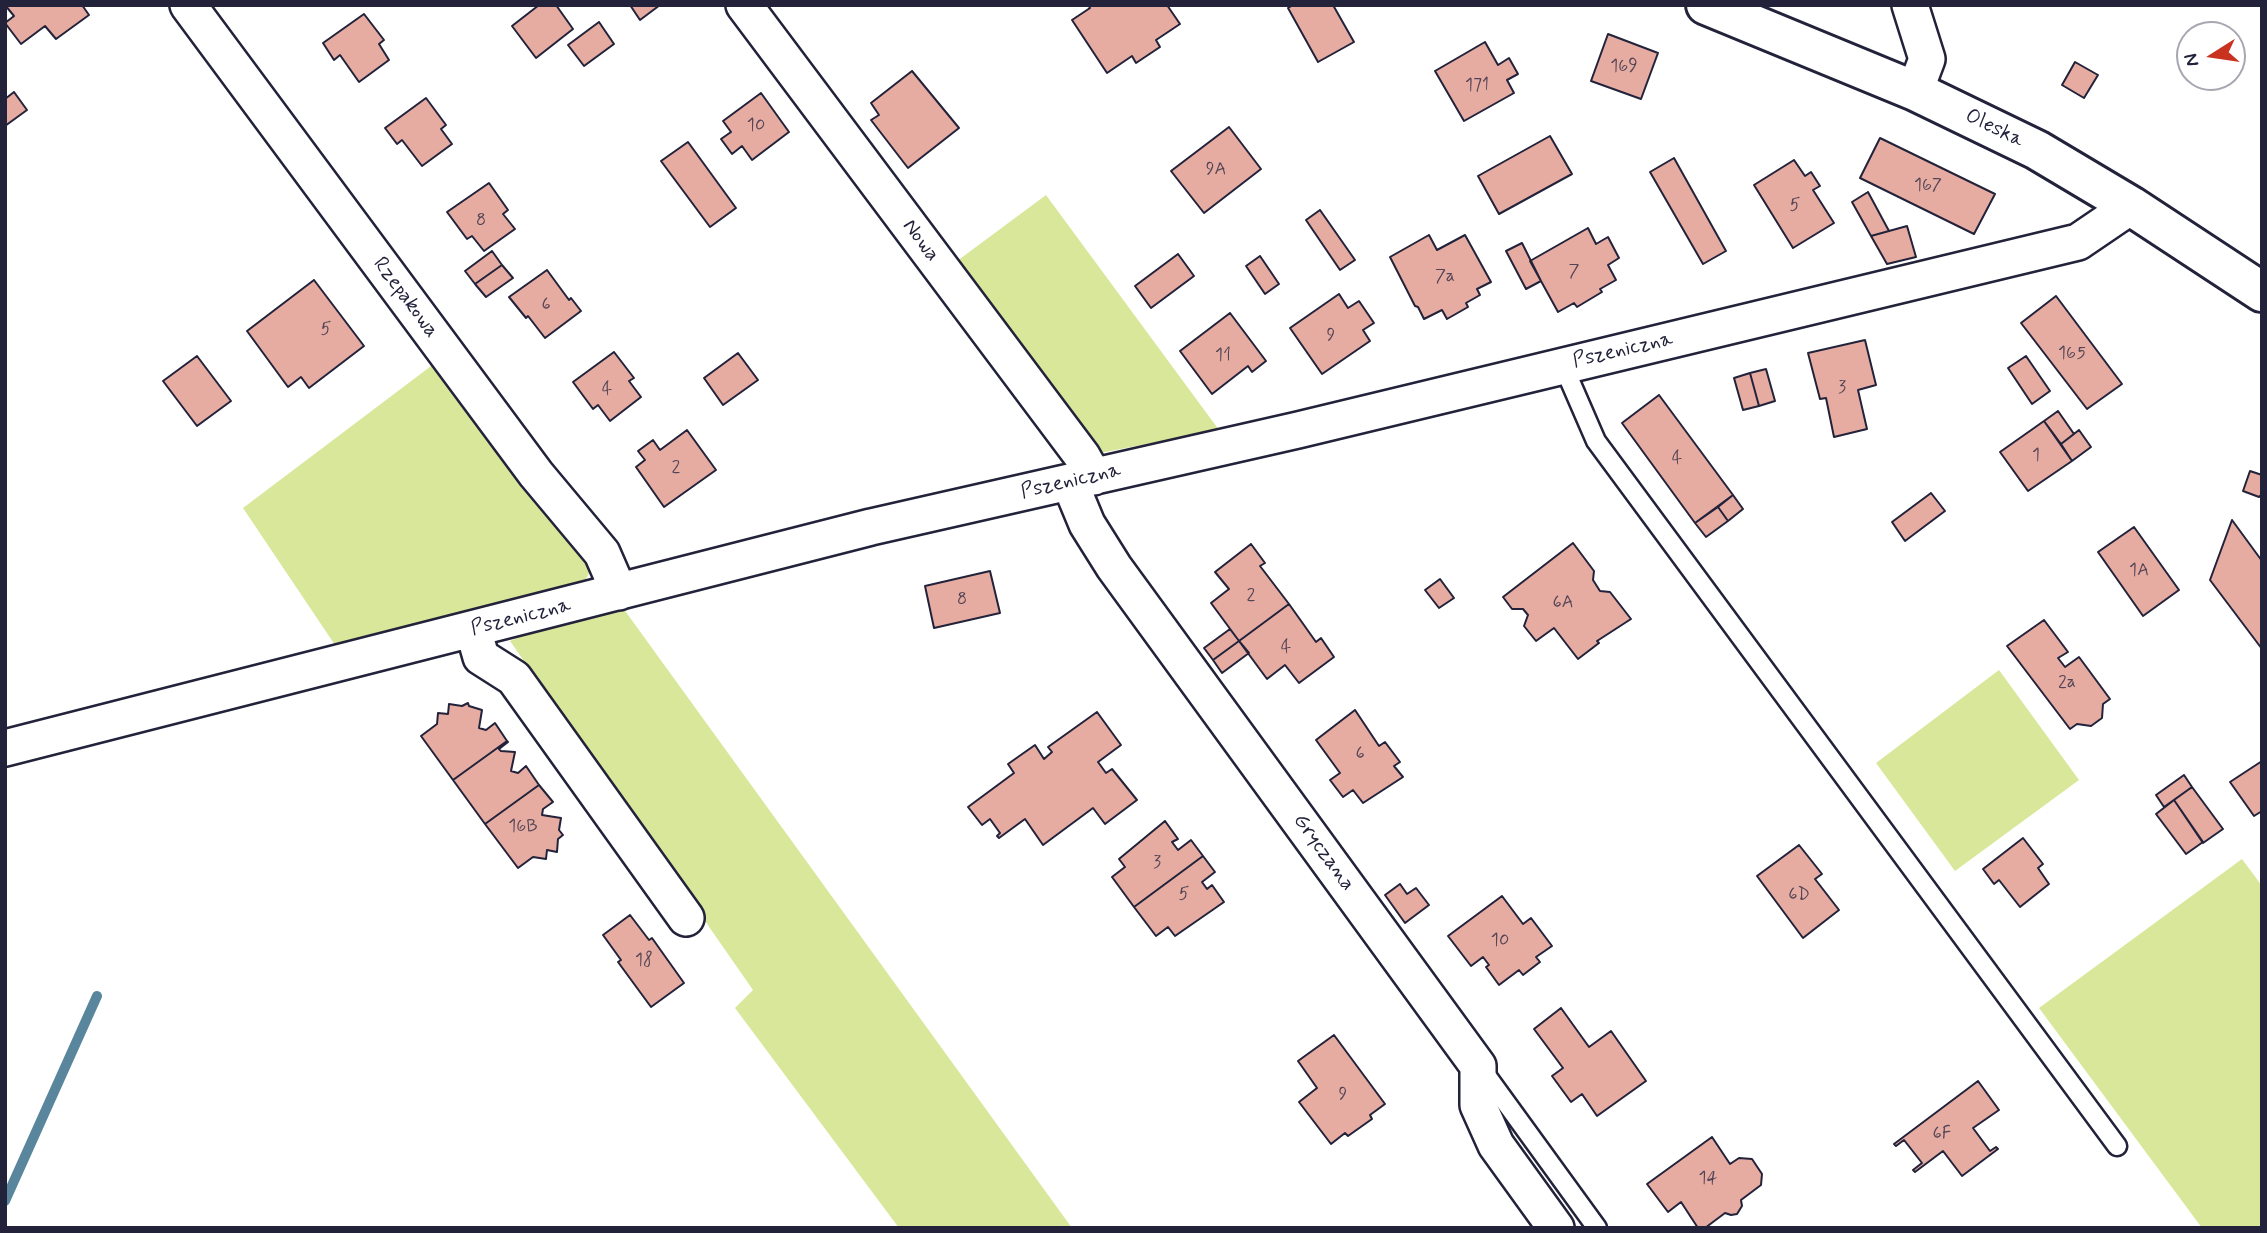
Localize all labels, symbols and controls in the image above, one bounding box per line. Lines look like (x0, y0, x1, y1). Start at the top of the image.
north arrow (2176, 21, 2246, 91)
text: N (2178, 51, 2205, 69)
house number: 169 (1610, 56, 1638, 78)
house number: 171 (1465, 75, 1489, 97)
street label: Oleska (1961, 104, 2027, 154)
house number: 10 (747, 115, 765, 137)
house number: 9A (1206, 159, 1226, 181)
house number: 167 (1914, 175, 1942, 197)
house number: 5 (1790, 195, 1800, 217)
house number: 8 (476, 210, 486, 232)
street label: Nowa (896, 215, 944, 267)
street label: Rzepakowa (367, 253, 443, 343)
house number: 7 (1569, 261, 1579, 283)
house number: 7a (1435, 266, 1455, 288)
house number: 6 (541, 294, 551, 316)
house number: 5 (321, 319, 331, 341)
house number: 9 (1327, 325, 1335, 347)
street label: Pszeniczna (1571, 327, 1675, 375)
house number: 165 (2058, 343, 2086, 365)
house number: 11 (1215, 345, 1231, 367)
house number: 3 (1838, 377, 1846, 399)
house number: 4 (602, 379, 612, 401)
house number: 1 (2032, 445, 2040, 467)
house number: 4 (1672, 448, 1682, 470)
house number: 2 (672, 457, 680, 479)
street label: Pszeniczna (1019, 458, 1123, 506)
house number: 1A (2129, 560, 2149, 582)
house number: 2 (1247, 585, 1255, 607)
house number: 8 (957, 589, 967, 611)
house number: 6A (1553, 592, 1573, 614)
street label: Pszeniczna (468, 593, 574, 643)
house number: 4 (1281, 637, 1291, 659)
house number: 2a (2058, 672, 2076, 694)
house number: 6 (1355, 743, 1365, 765)
street label: Gryczana (1287, 810, 1359, 896)
house number: 16B (508, 816, 538, 838)
house number: 3 (1153, 852, 1161, 874)
house number: 5 (1179, 884, 1189, 906)
house number: 6D (1788, 884, 1810, 906)
house number: 10 (1491, 930, 1509, 952)
house number: 18 (635, 950, 653, 972)
house number: 9 (1339, 1084, 1347, 1106)
house number: 6F (1933, 1123, 1951, 1145)
house number: 14 (1699, 1168, 1717, 1190)

